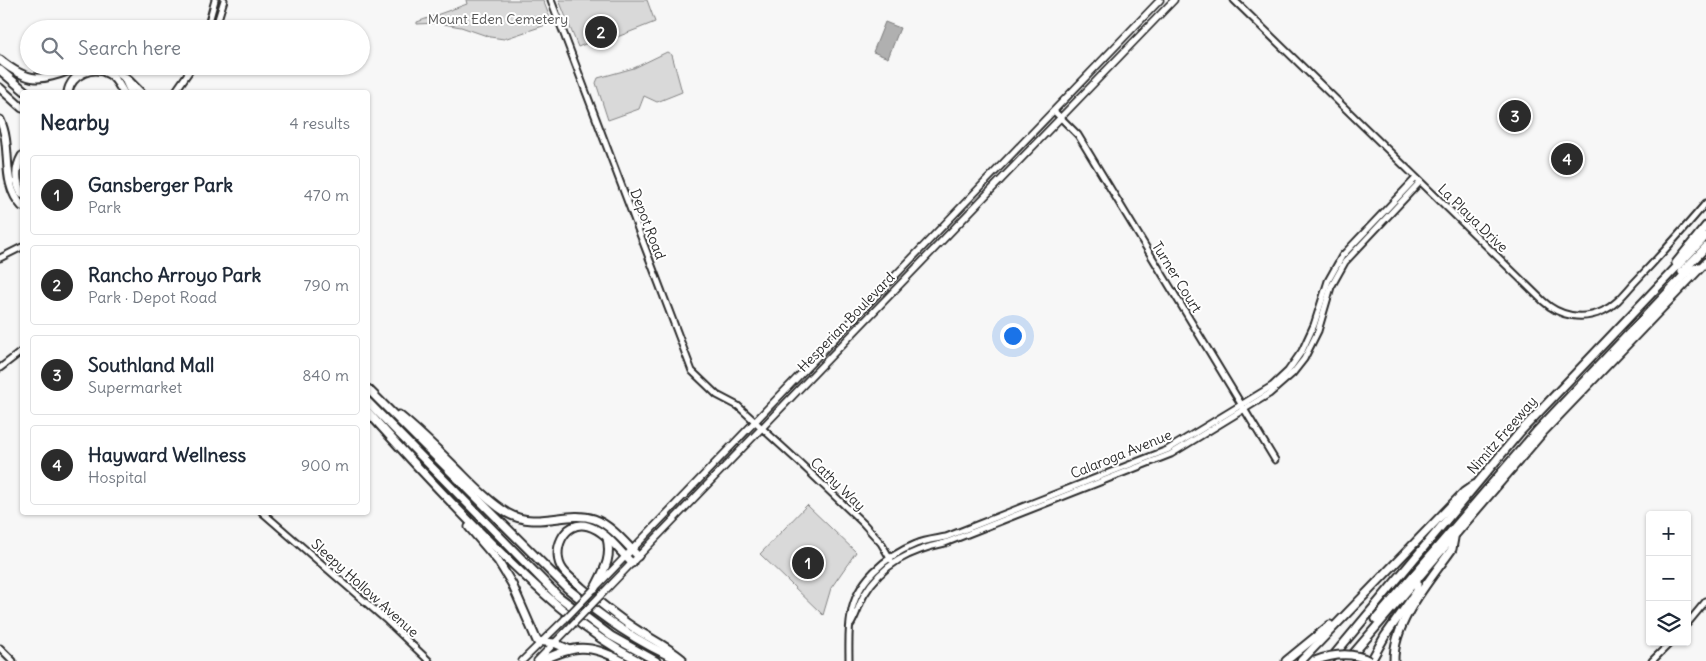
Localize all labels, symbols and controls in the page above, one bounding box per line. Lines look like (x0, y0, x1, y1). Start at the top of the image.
park label: Mount Eden Cemetery (428, 10, 568, 28)
pin: 2 (585, 13, 617, 51)
search box (20, 20, 370, 75)
icon: search (38, 34, 66, 62)
text: Search here (78, 36, 181, 60)
pin: 3 (1499, 97, 1531, 135)
text: Nearby (40, 109, 110, 136)
text: 4 results (289, 113, 350, 133)
pin: 4 (1551, 140, 1583, 178)
text: Gansberger Park (88, 173, 233, 197)
street label: La Playa Drive (1434, 180, 1512, 256)
text: 1 (54, 185, 60, 205)
text: 470 m (304, 185, 349, 205)
street label: Depot Road (626, 186, 670, 262)
text: Park (88, 197, 121, 217)
street label: Turner Court (1148, 238, 1206, 316)
text: Rancho Arroyo Park (88, 263, 261, 287)
street label: Hesperian Boulevard (794, 268, 898, 376)
text: 2 (53, 275, 61, 295)
text: 790 m (304, 275, 349, 295)
text: Park · Depot Road (88, 287, 217, 307)
your location (1000, 323, 1026, 349)
text: Southland Mall (88, 353, 214, 377)
text: 3 (52, 365, 62, 385)
text: 840 m (302, 365, 349, 385)
text: Supermarket (88, 377, 182, 397)
street label: Nimitz Freeway (1463, 392, 1541, 478)
street label: Calaroga Avenue (1068, 425, 1174, 483)
text: Hayward Wellness (88, 443, 246, 467)
street label: Cathy Way (807, 453, 869, 515)
text: 4 (52, 455, 62, 475)
text: 900 m (301, 455, 349, 475)
text: Hospital (88, 467, 147, 487)
map controls (1646, 511, 1691, 646)
button: + (1646, 511, 1691, 556)
street label: Sleepy Hollow Avenue (307, 535, 423, 641)
pin: 1 (792, 544, 824, 582)
button: − (1646, 556, 1691, 601)
button: layers (1646, 601, 1691, 646)

